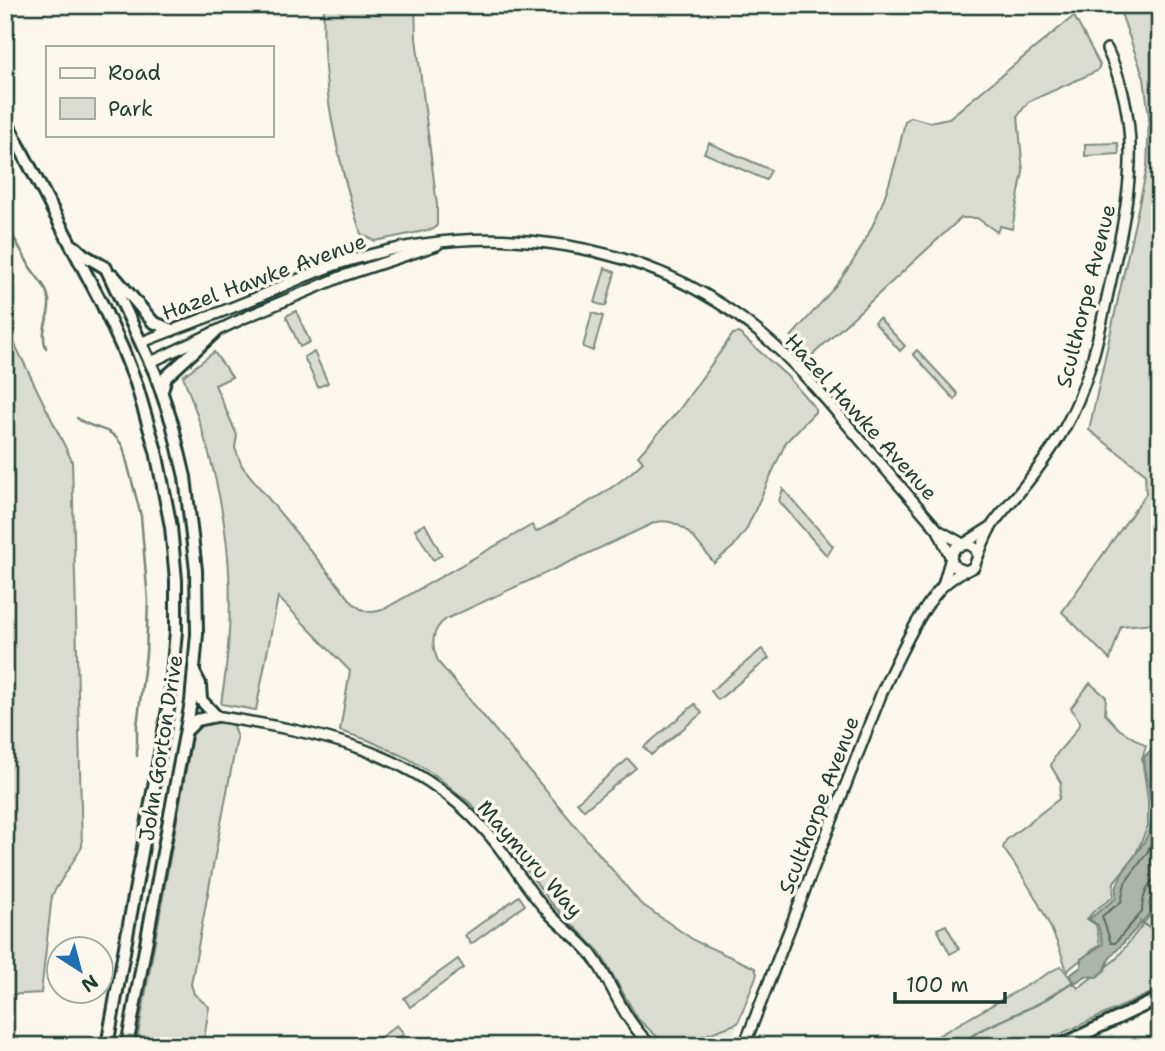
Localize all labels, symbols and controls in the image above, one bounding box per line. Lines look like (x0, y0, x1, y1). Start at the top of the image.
legend (46, 46, 273, 136)
text: Road (108, 59, 161, 87)
text: Park (108, 95, 153, 123)
street label: Sculthorpe Avenue (1050, 201, 1122, 391)
street label: Hazel Hawke Avenue (158, 227, 370, 327)
street label: Hazel Hawke Avenue (779, 328, 943, 506)
street label: John Gorton Drive (132, 653, 190, 843)
street label: Sculthorpe Avenue (772, 712, 866, 898)
street label: Maymuru Way (471, 794, 589, 924)
north arrow (46, 936, 116, 1006)
scale bar (895, 960, 1006, 1004)
text: N (76, 969, 103, 998)
text: 100 m (906, 971, 969, 999)

